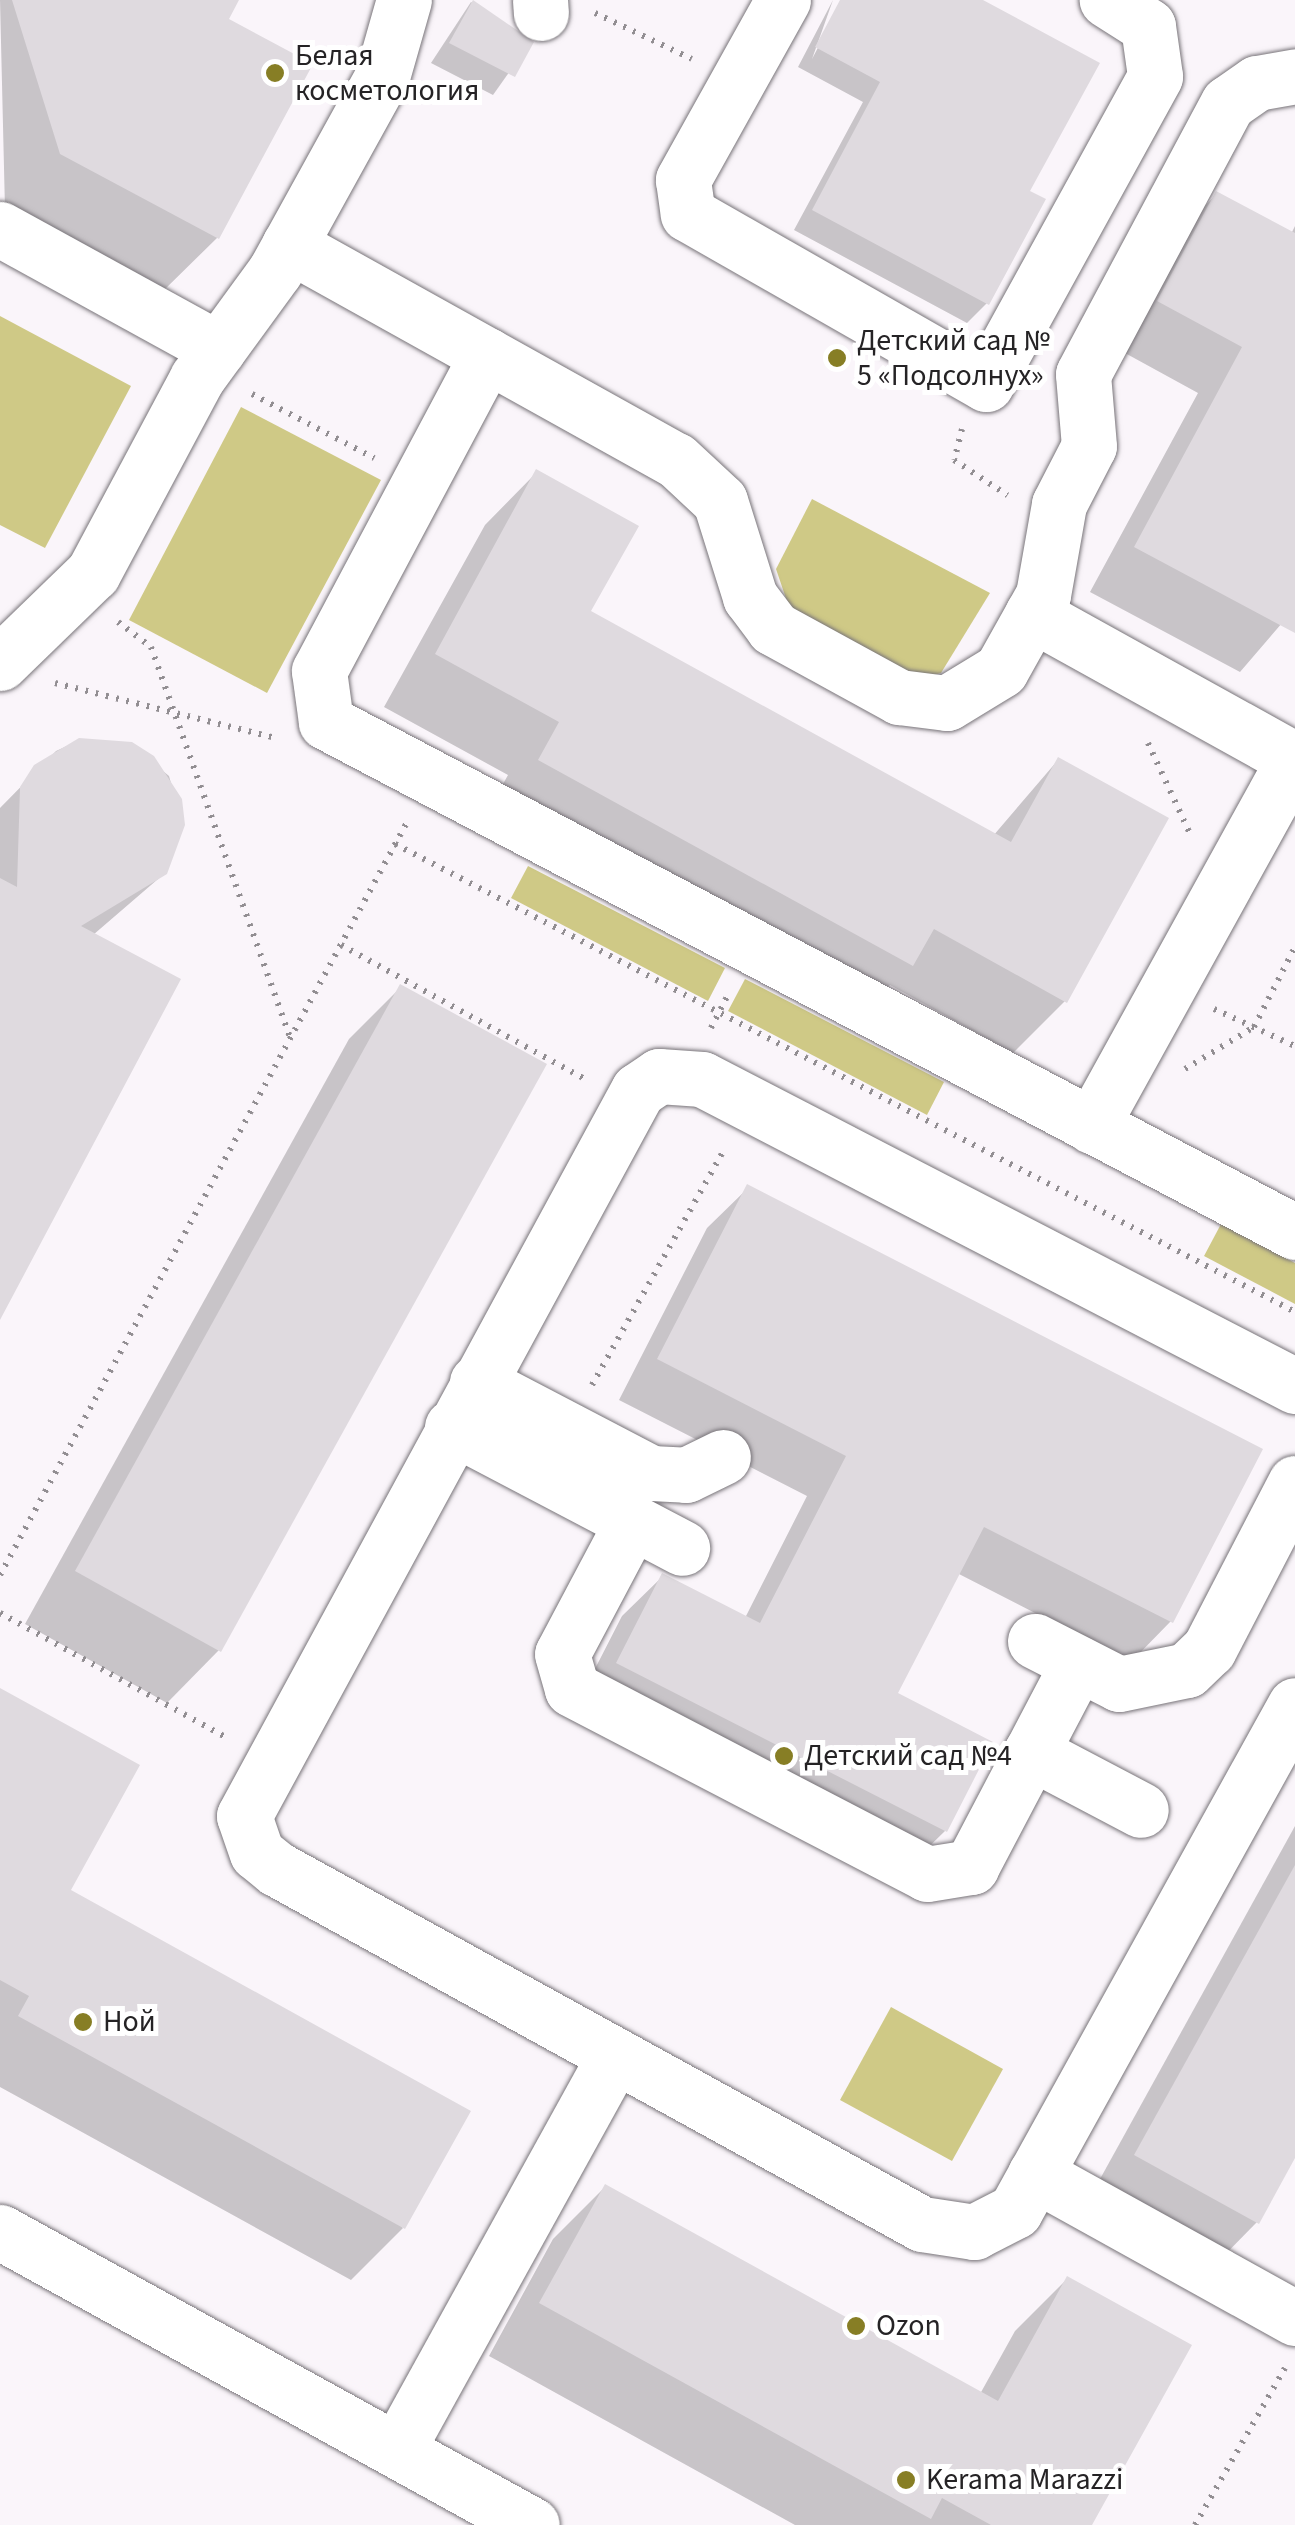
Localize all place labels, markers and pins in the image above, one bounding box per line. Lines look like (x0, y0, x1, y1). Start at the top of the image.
place label: Белая косметология (295, 38, 479, 108)
marker: Белая косметология (264, 62, 286, 84)
place label: Детский сад № 5 «Подсолнух» (857, 323, 1050, 394)
marker: Детский сад № 5 «Подсолнух» (826, 347, 848, 369)
place label: Детский сад №4 (804, 1738, 1012, 1774)
marker: Детский сад №4 (773, 1745, 795, 1767)
place label: Ной (103, 2004, 156, 2040)
marker: Ной (72, 2011, 94, 2033)
place label: Ozon (876, 2308, 941, 2344)
marker: Ozon (845, 2315, 867, 2337)
place label: Kerama Marazzi (926, 2462, 1123, 2498)
marker: Kerama Marazzi (895, 2469, 917, 2491)

